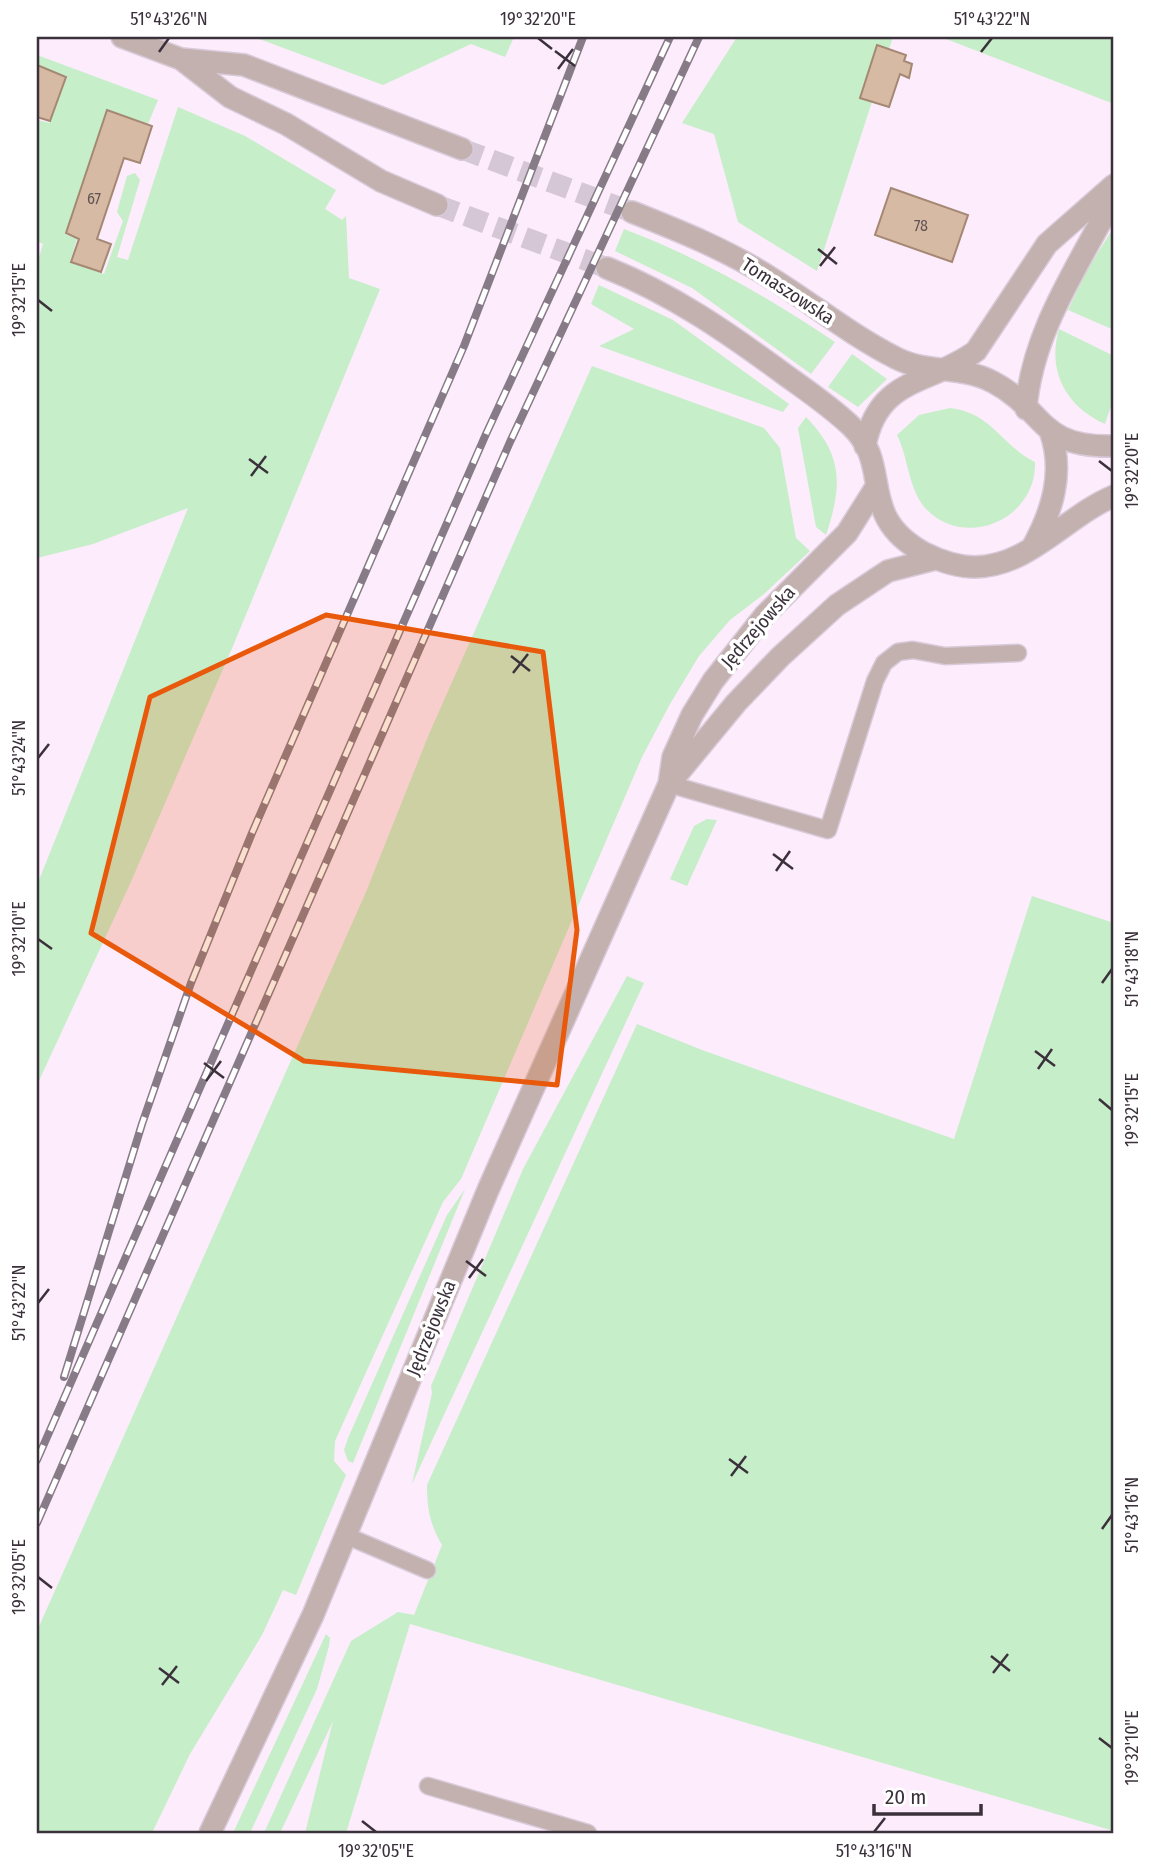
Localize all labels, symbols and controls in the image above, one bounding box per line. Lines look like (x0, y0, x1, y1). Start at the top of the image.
text: 51°43'26"N (130, 8, 208, 30)
text: 19°32'20"E (500, 8, 576, 30)
text: 51°43'22"N (954, 8, 1030, 30)
house number: 67 (87, 189, 102, 208)
house number: 78 (914, 216, 928, 235)
street label: Tomaszowska (738, 253, 838, 329)
text: 19°32'15"E (8, 263, 30, 337)
text: 19°32'20"E (1121, 433, 1143, 509)
street label: Jędrzejowska (716, 581, 800, 673)
text: 51°43'24"N (8, 720, 30, 796)
text: 19°32'10"E (8, 901, 30, 977)
text: 51°43'18"N (1121, 931, 1143, 1007)
text: 19°32'15"E (1121, 1073, 1143, 1147)
text: 51°43'22"N (8, 1265, 30, 1341)
street label: Jędrzejowska (401, 1277, 461, 1379)
text: 51°43'16"N (1121, 1477, 1143, 1553)
text: 19°32'05"E (8, 1539, 30, 1615)
text: 19°32'10"E (1121, 1710, 1143, 1786)
scale bar (874, 1772, 981, 1816)
text: 20 m (885, 1784, 926, 1810)
text: 19°32'05"E (338, 1840, 414, 1862)
text: 51°43'16"N (836, 1840, 912, 1862)

